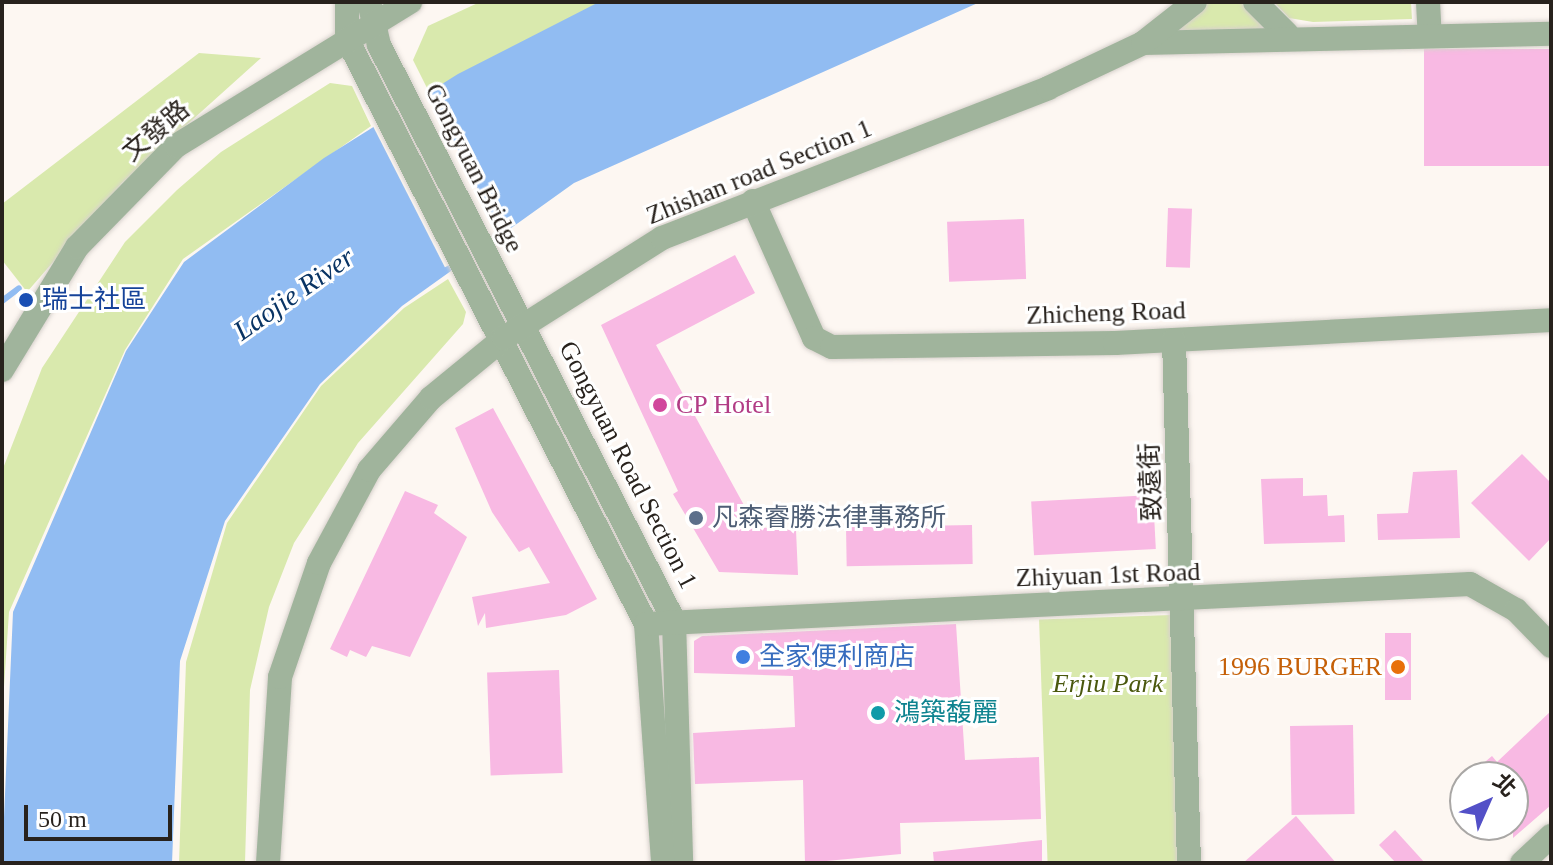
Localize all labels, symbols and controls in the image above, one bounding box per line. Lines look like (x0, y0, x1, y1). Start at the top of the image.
street label: Gongyuan Bridge (418, 78, 530, 258)
street label: 文發路 (116, 94, 196, 168)
street label: Zhishan road Section 1 (642, 112, 876, 232)
water label: Laojie River (227, 240, 361, 348)
place label: 瑞士社區 (42, 284, 146, 316)
marker: 瑞士社區 (17, 291, 35, 309)
street label: Zhicheng Road (1026, 295, 1186, 331)
street label: Gongyuan Road Section 1 (552, 336, 704, 594)
place label: CP Hotel (676, 389, 772, 421)
marker: CP Hotel (651, 396, 669, 414)
street label: 致遠街 (1134, 442, 1168, 522)
place label: 凡森睿勝法律事務所 (712, 502, 946, 534)
marker: 凡森睿勝法律事務所 (687, 509, 705, 527)
street label: Zhiyuan 1st Road (1015, 556, 1201, 594)
place label: 全家便利商店 (759, 641, 915, 673)
marker: 全家便利商店 (734, 648, 752, 666)
place label: 1996 BURGER (1218, 651, 1382, 683)
marker: 1996 BURGER (1389, 658, 1407, 676)
park label: Erjiu Park (1053, 668, 1163, 700)
place label: 鴻築馥麗 (894, 697, 998, 729)
marker: 鴻築馥麗 (869, 704, 887, 722)
north arrow (1449, 761, 1529, 841)
text: 北 (1488, 768, 1522, 802)
scale bar (28, 789, 176, 839)
text: 50 m (38, 806, 87, 832)

